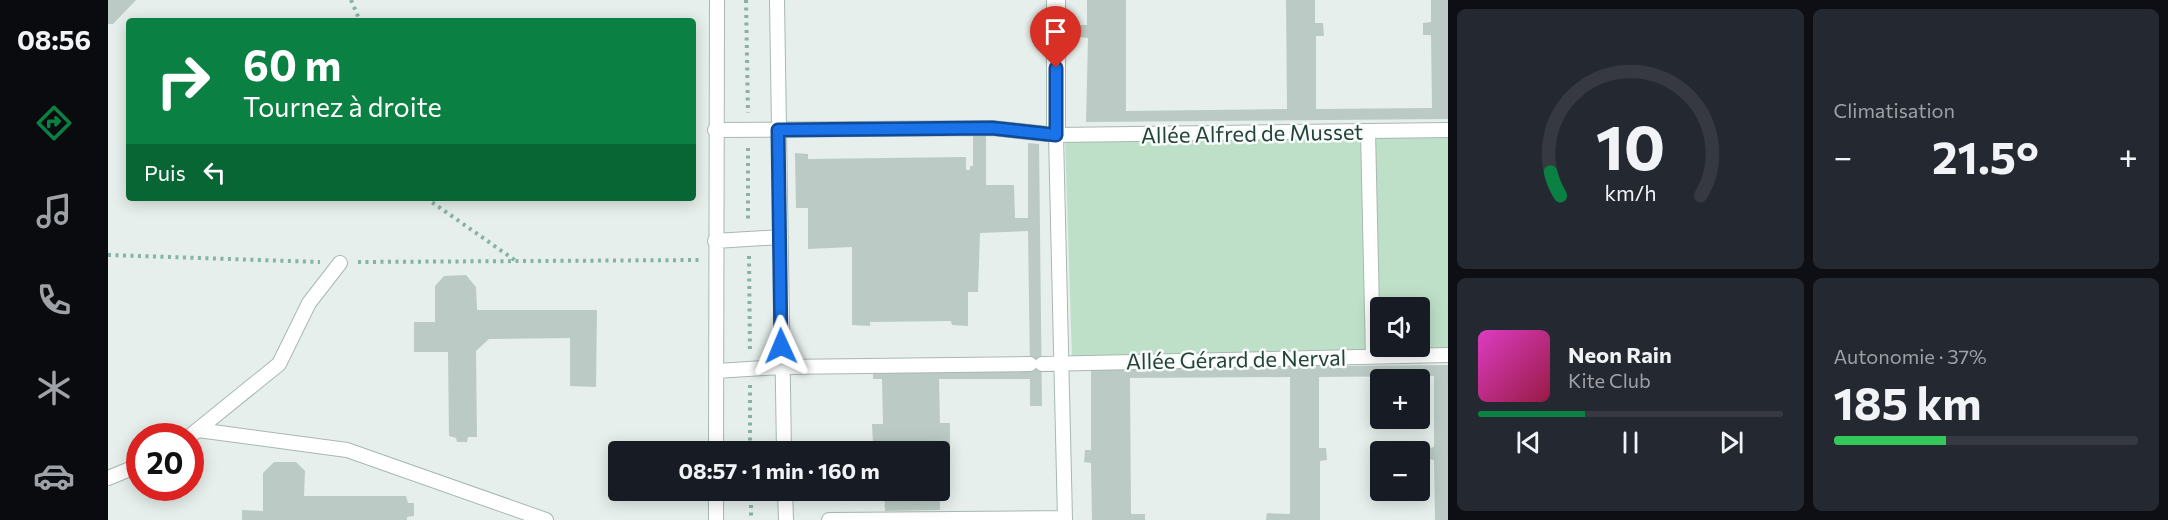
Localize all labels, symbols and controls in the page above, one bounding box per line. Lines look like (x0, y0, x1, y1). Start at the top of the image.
pin (1030, 6, 1081, 68)
icon: arrive (1039, 15, 1072, 48)
text: 08:56 (17, 23, 91, 56)
text: 60 m (243, 38, 342, 90)
icon: right (144, 42, 222, 120)
text: Tournez à droite (243, 90, 442, 123)
text: Climatisation (1834, 98, 1955, 122)
icon: directions (33, 102, 75, 144)
text: 10 (1595, 107, 1665, 183)
street label: Allée Alfred de Musset (1141, 118, 1363, 148)
text: 21.5° (1932, 128, 2039, 183)
text: − (1834, 135, 1852, 176)
text: + (2119, 135, 2138, 176)
icon: left (198, 156, 231, 189)
text: Puis (144, 159, 186, 186)
text: km/h (1604, 179, 1656, 205)
icon: music (33, 190, 75, 232)
icon: phone (33, 279, 75, 321)
map controls (1370, 297, 1430, 501)
button: sound (1370, 297, 1430, 357)
position arrow (749, 314, 813, 378)
text: Neon Rain (1568, 341, 1672, 368)
street label: Allée Gérard de Nerval (1125, 344, 1347, 374)
text: Autonomie · 37% (1834, 344, 1987, 368)
icon: climate (33, 367, 75, 409)
text: Kite Club (1568, 368, 1651, 392)
button: + (1370, 369, 1430, 429)
text: 185 km (1834, 374, 1982, 429)
speed limit sign: 20 (126, 423, 204, 501)
icon: previous (1512, 426, 1545, 459)
icon: pause (1614, 426, 1647, 459)
icon: next (1715, 426, 1748, 459)
button: − (1370, 441, 1430, 501)
icon: car (33, 455, 75, 497)
text: 08:57 · 1 min · 160 m (678, 457, 880, 484)

